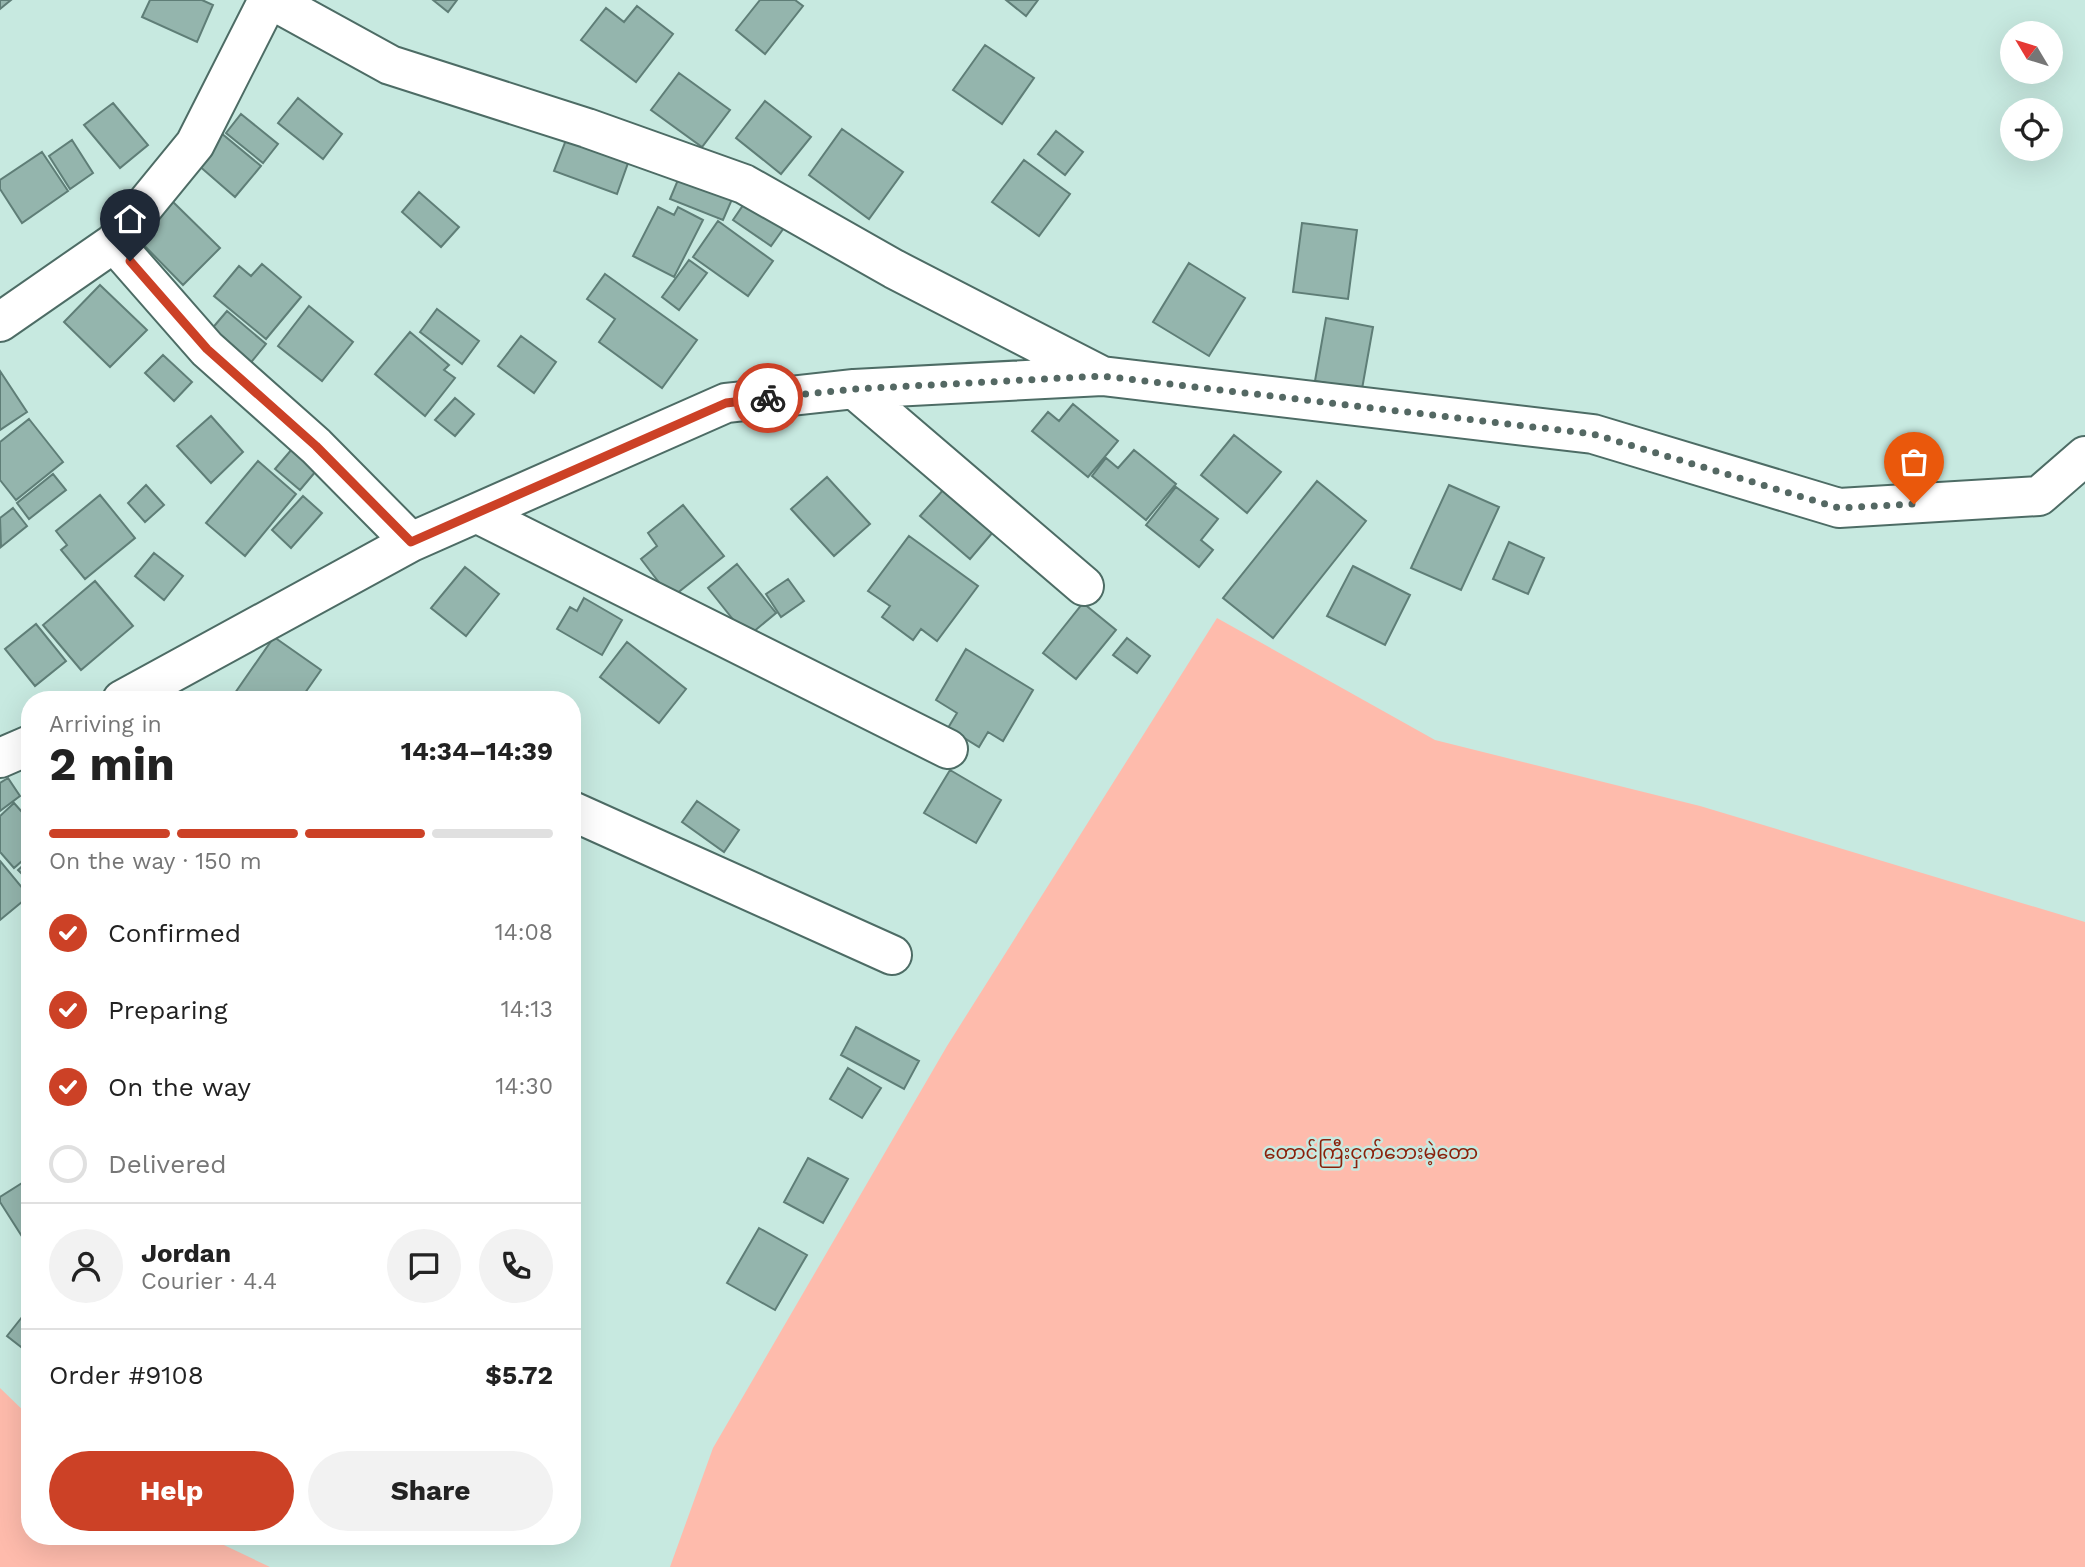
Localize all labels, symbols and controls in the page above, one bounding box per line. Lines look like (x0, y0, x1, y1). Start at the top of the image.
north arrow (2000, 21, 2063, 84)
map controls (2000, 21, 2063, 161)
button: locate (2000, 98, 2063, 161)
pin (100, 189, 160, 261)
icon: home (111, 200, 149, 238)
courier (733, 363, 803, 433)
icon: bike (749, 379, 787, 417)
pin (1884, 432, 1944, 504)
icon: bag (1895, 443, 1933, 481)
text: Arriving in (49, 711, 162, 738)
text: 14:34–14:39 (401, 736, 553, 766)
text: 2 min (49, 737, 175, 791)
text: On the way · 150 m (49, 848, 262, 875)
icon: check (49, 914, 87, 952)
text: Confirmed (108, 918, 241, 948)
text: 14:08 (495, 919, 553, 946)
icon: check (49, 991, 87, 1029)
text: Preparing (108, 995, 228, 1025)
text: 14:13 (501, 996, 553, 1023)
icon: check (49, 1068, 87, 1106)
text: On the way (108, 1072, 251, 1102)
text: 14:30 (495, 1073, 553, 1100)
park label: တောင်ကြီးငှက်ဘေးမဲ့တော (1264, 1138, 1478, 1169)
text: Delivered (108, 1149, 227, 1179)
button: person (49, 1229, 123, 1303)
button: chat (387, 1229, 461, 1303)
button: phone (479, 1229, 553, 1303)
text: Jordan (141, 1238, 231, 1268)
text: Courier · 4.4 (141, 1268, 277, 1295)
text: Order #9108 (49, 1360, 204, 1390)
text: $5.72 (485, 1360, 553, 1390)
button: Help (49, 1451, 294, 1531)
button: Share (308, 1451, 553, 1531)

